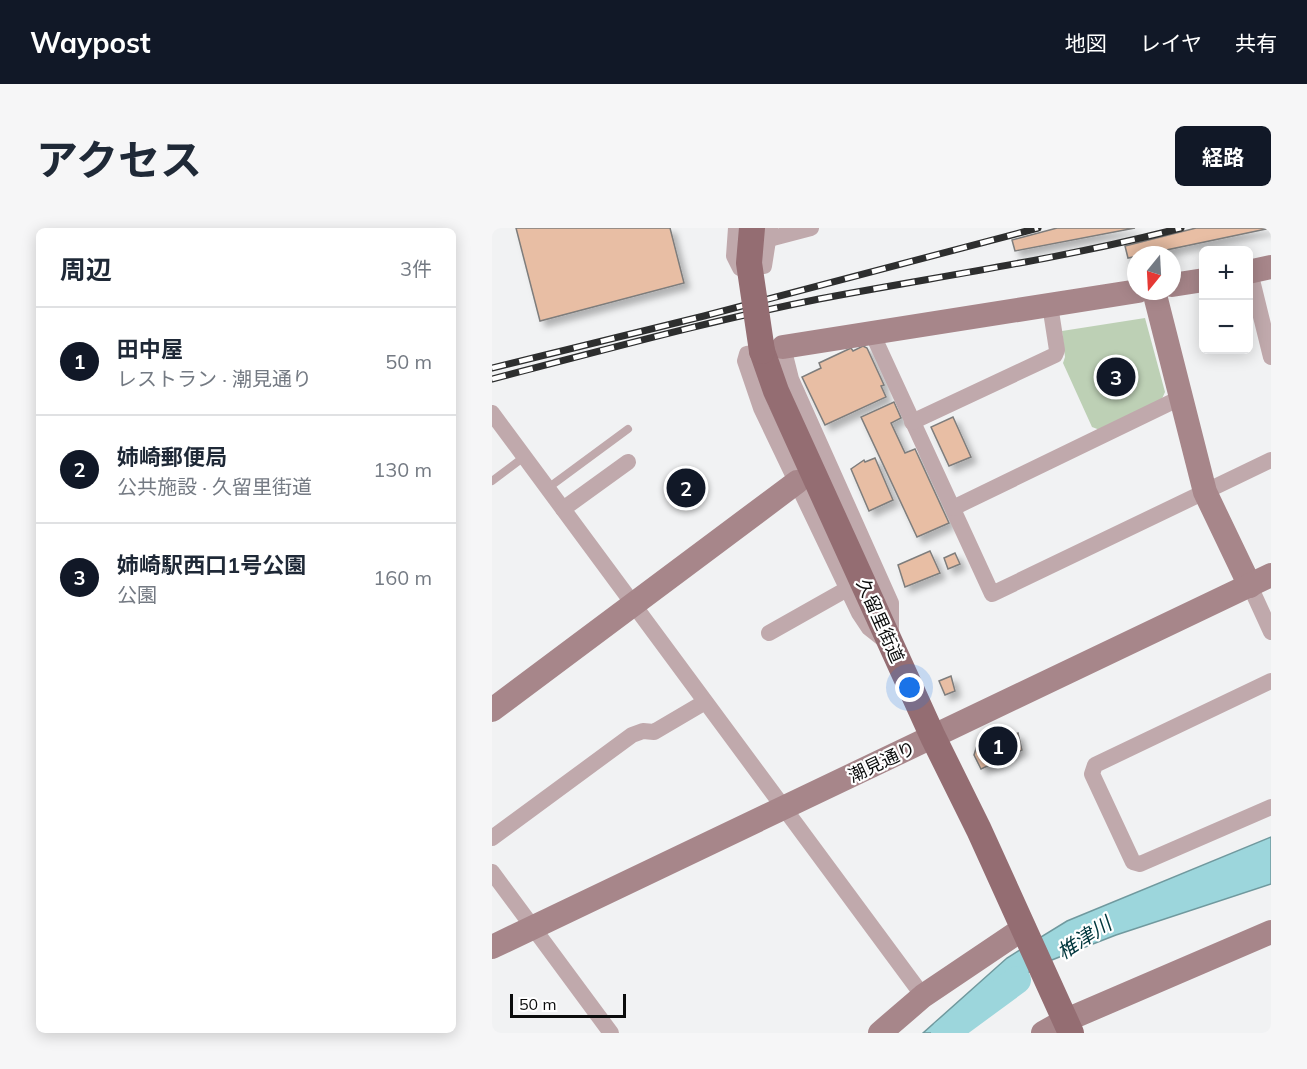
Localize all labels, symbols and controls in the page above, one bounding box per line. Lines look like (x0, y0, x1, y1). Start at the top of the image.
text: Waypost (30, 25, 151, 60)
text: 地図 (1065, 30, 1107, 56)
text: レイヤ (1140, 30, 1202, 56)
text: 共有 (1235, 30, 1277, 56)
button: 経路 (1175, 126, 1271, 186)
text: アクセス (36, 133, 202, 186)
north arrow (1127, 246, 1181, 300)
map controls (1199, 246, 1253, 354)
button: + (1199, 246, 1253, 300)
text: 周辺 (60, 253, 112, 286)
text: 3件 (400, 256, 432, 281)
button: − (1199, 300, 1253, 354)
text: 田中屋 (117, 335, 183, 363)
text: 1 (74, 349, 86, 374)
text: 50 m (385, 349, 432, 374)
pin: 3 (1096, 354, 1136, 400)
text: レストラン · 潮見通り (117, 366, 312, 391)
text: 姉崎郵便局 (117, 443, 227, 471)
text: 2 (74, 457, 86, 482)
text: 130 m (373, 457, 432, 482)
pin: 2 (666, 466, 706, 510)
text: 公共施設 · 久留里街道 (117, 474, 312, 499)
text: 姉崎駅西口1号公園 (117, 551, 306, 579)
text: 3 (74, 565, 86, 590)
text: 160 m (373, 565, 432, 590)
street label: 久留里街道 (852, 575, 909, 667)
text: 公園 (117, 582, 157, 607)
your location (895, 673, 924, 702)
pin: 1 (978, 724, 1018, 768)
street label: 潮見通り (844, 736, 919, 787)
water label: 椎津川 (1052, 910, 1117, 964)
scale bar (510, 991, 626, 1018)
text: 50 m (519, 994, 556, 1014)

